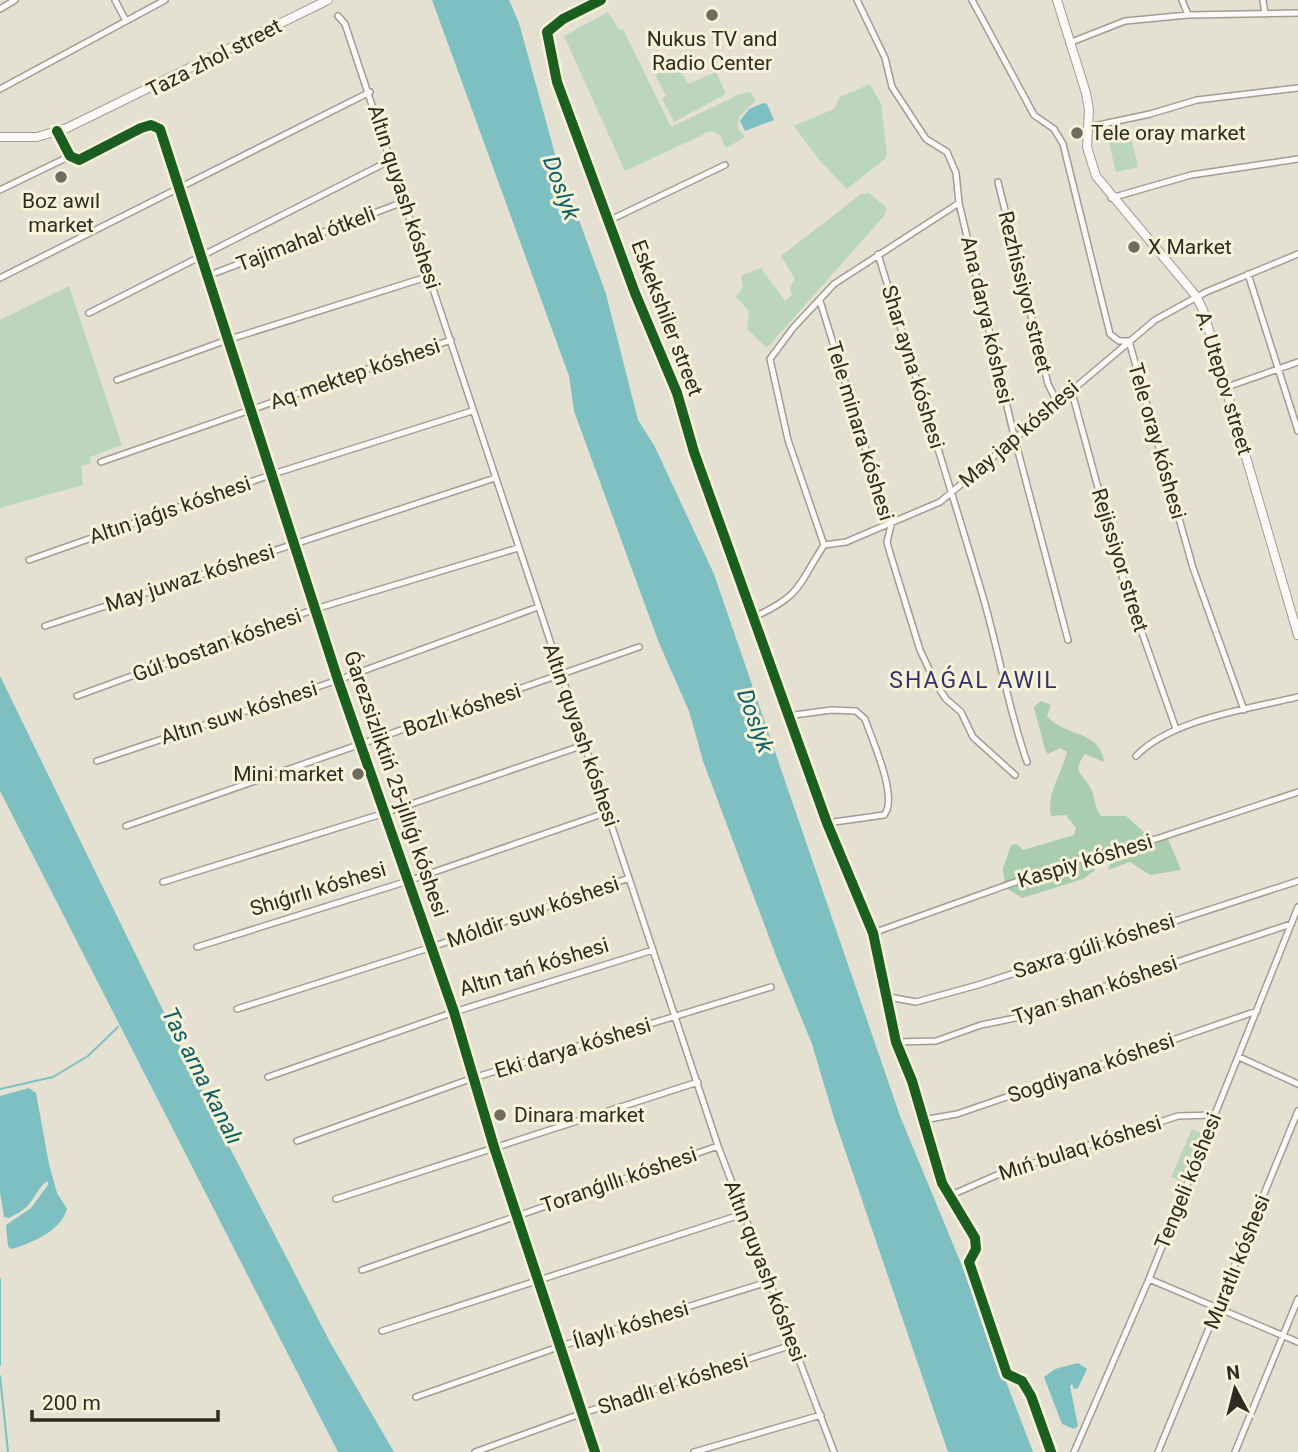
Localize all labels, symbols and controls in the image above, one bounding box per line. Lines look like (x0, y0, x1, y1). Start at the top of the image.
marker: Nukus TV and Radio Center (704, 7, 720, 23)
street label: Taza zhol street (143, 14, 285, 102)
place label: Nukus TV and Radio Center (647, 27, 777, 75)
street label: Altın quyash kóshesi (363, 102, 445, 292)
place label: Tele oray market (1091, 121, 1246, 145)
marker: Tele oray market (1069, 125, 1085, 141)
water label: Doslyk (537, 152, 585, 224)
marker: Boz awıl market (53, 169, 69, 185)
place label: Boz awıl market (22, 189, 100, 237)
street label: Tajimahal ótkeli (233, 202, 379, 276)
street label: Rezhissiyor street (993, 209, 1057, 375)
street label: Ana darya kóshesi (956, 234, 1018, 406)
place label: X Market (1148, 235, 1232, 259)
street label: Eskekshiler street (626, 237, 708, 399)
marker: X Market (1126, 239, 1142, 255)
street label: Shar ayna kóshesi (877, 283, 949, 451)
street label: A. Utepov street (1191, 308, 1257, 458)
street label: Aq mektep kóshesi (267, 334, 443, 414)
street label: Tele minara kóshesi (821, 339, 899, 523)
street label: Tele oray kóshesi (1123, 360, 1191, 522)
street label: May jap kóshesi (954, 376, 1084, 492)
street label: Altın jaǵıs kóshesi (86, 471, 254, 549)
street label: Rejissiyor street (1087, 485, 1153, 635)
street label: May juwaz kóshesi (102, 539, 278, 617)
street label: Gúl bostan kóshesi (129, 603, 305, 687)
street label: Altın quyash kóshesi (538, 640, 624, 830)
street label: Ǵarezsizliktiń 25-jıllıǵı kóshesi (339, 648, 453, 920)
district label: SHAǴAL AWIL (889, 665, 1059, 694)
street label: Altın suw kóshesi (158, 676, 320, 750)
street label: Bozlı kóshesi (400, 679, 524, 741)
water label: Doslyk (731, 685, 779, 757)
place label: Mini market (233, 762, 344, 786)
marker: Mini market (350, 766, 366, 782)
street label: Kaspiy kóshesi (1015, 829, 1155, 893)
street label: Shıǵırlı kóshesi (247, 857, 389, 921)
street label: Móldir suw kóshesi (444, 871, 622, 953)
street label: Saxra gúli kóshesi (1010, 909, 1178, 983)
street label: Altın tań kóshesi (456, 933, 612, 1001)
street label: Tyan shan kóshesi (1010, 951, 1180, 1029)
water label: Tas arna kanalı (156, 1003, 248, 1149)
street label: Eki darya kóshesi (492, 1013, 654, 1083)
street label: Sogdiyana kóshesi (1004, 1028, 1178, 1108)
place label: Dinara market (514, 1103, 645, 1127)
marker: Dinara market (492, 1107, 508, 1123)
street label: Tengeli kóshesi (1150, 1109, 1226, 1253)
street label: Mıń bulaq kóshesi (996, 1110, 1164, 1186)
street label: Toranǵıllı kóshesi (538, 1142, 700, 1218)
street label: Altın quyash kóshesi (719, 1177, 811, 1365)
street label: Muratlı kóshesi (1199, 1191, 1275, 1333)
street label: Ílaylı kóshesi (570, 1296, 692, 1354)
street label: Shadlı el kóshesi (595, 1348, 751, 1420)
north arrow (1200, 1354, 1270, 1424)
text: N (1225, 1360, 1241, 1385)
scale bar (32, 1378, 217, 1422)
text: 200 m (42, 1391, 101, 1415)

